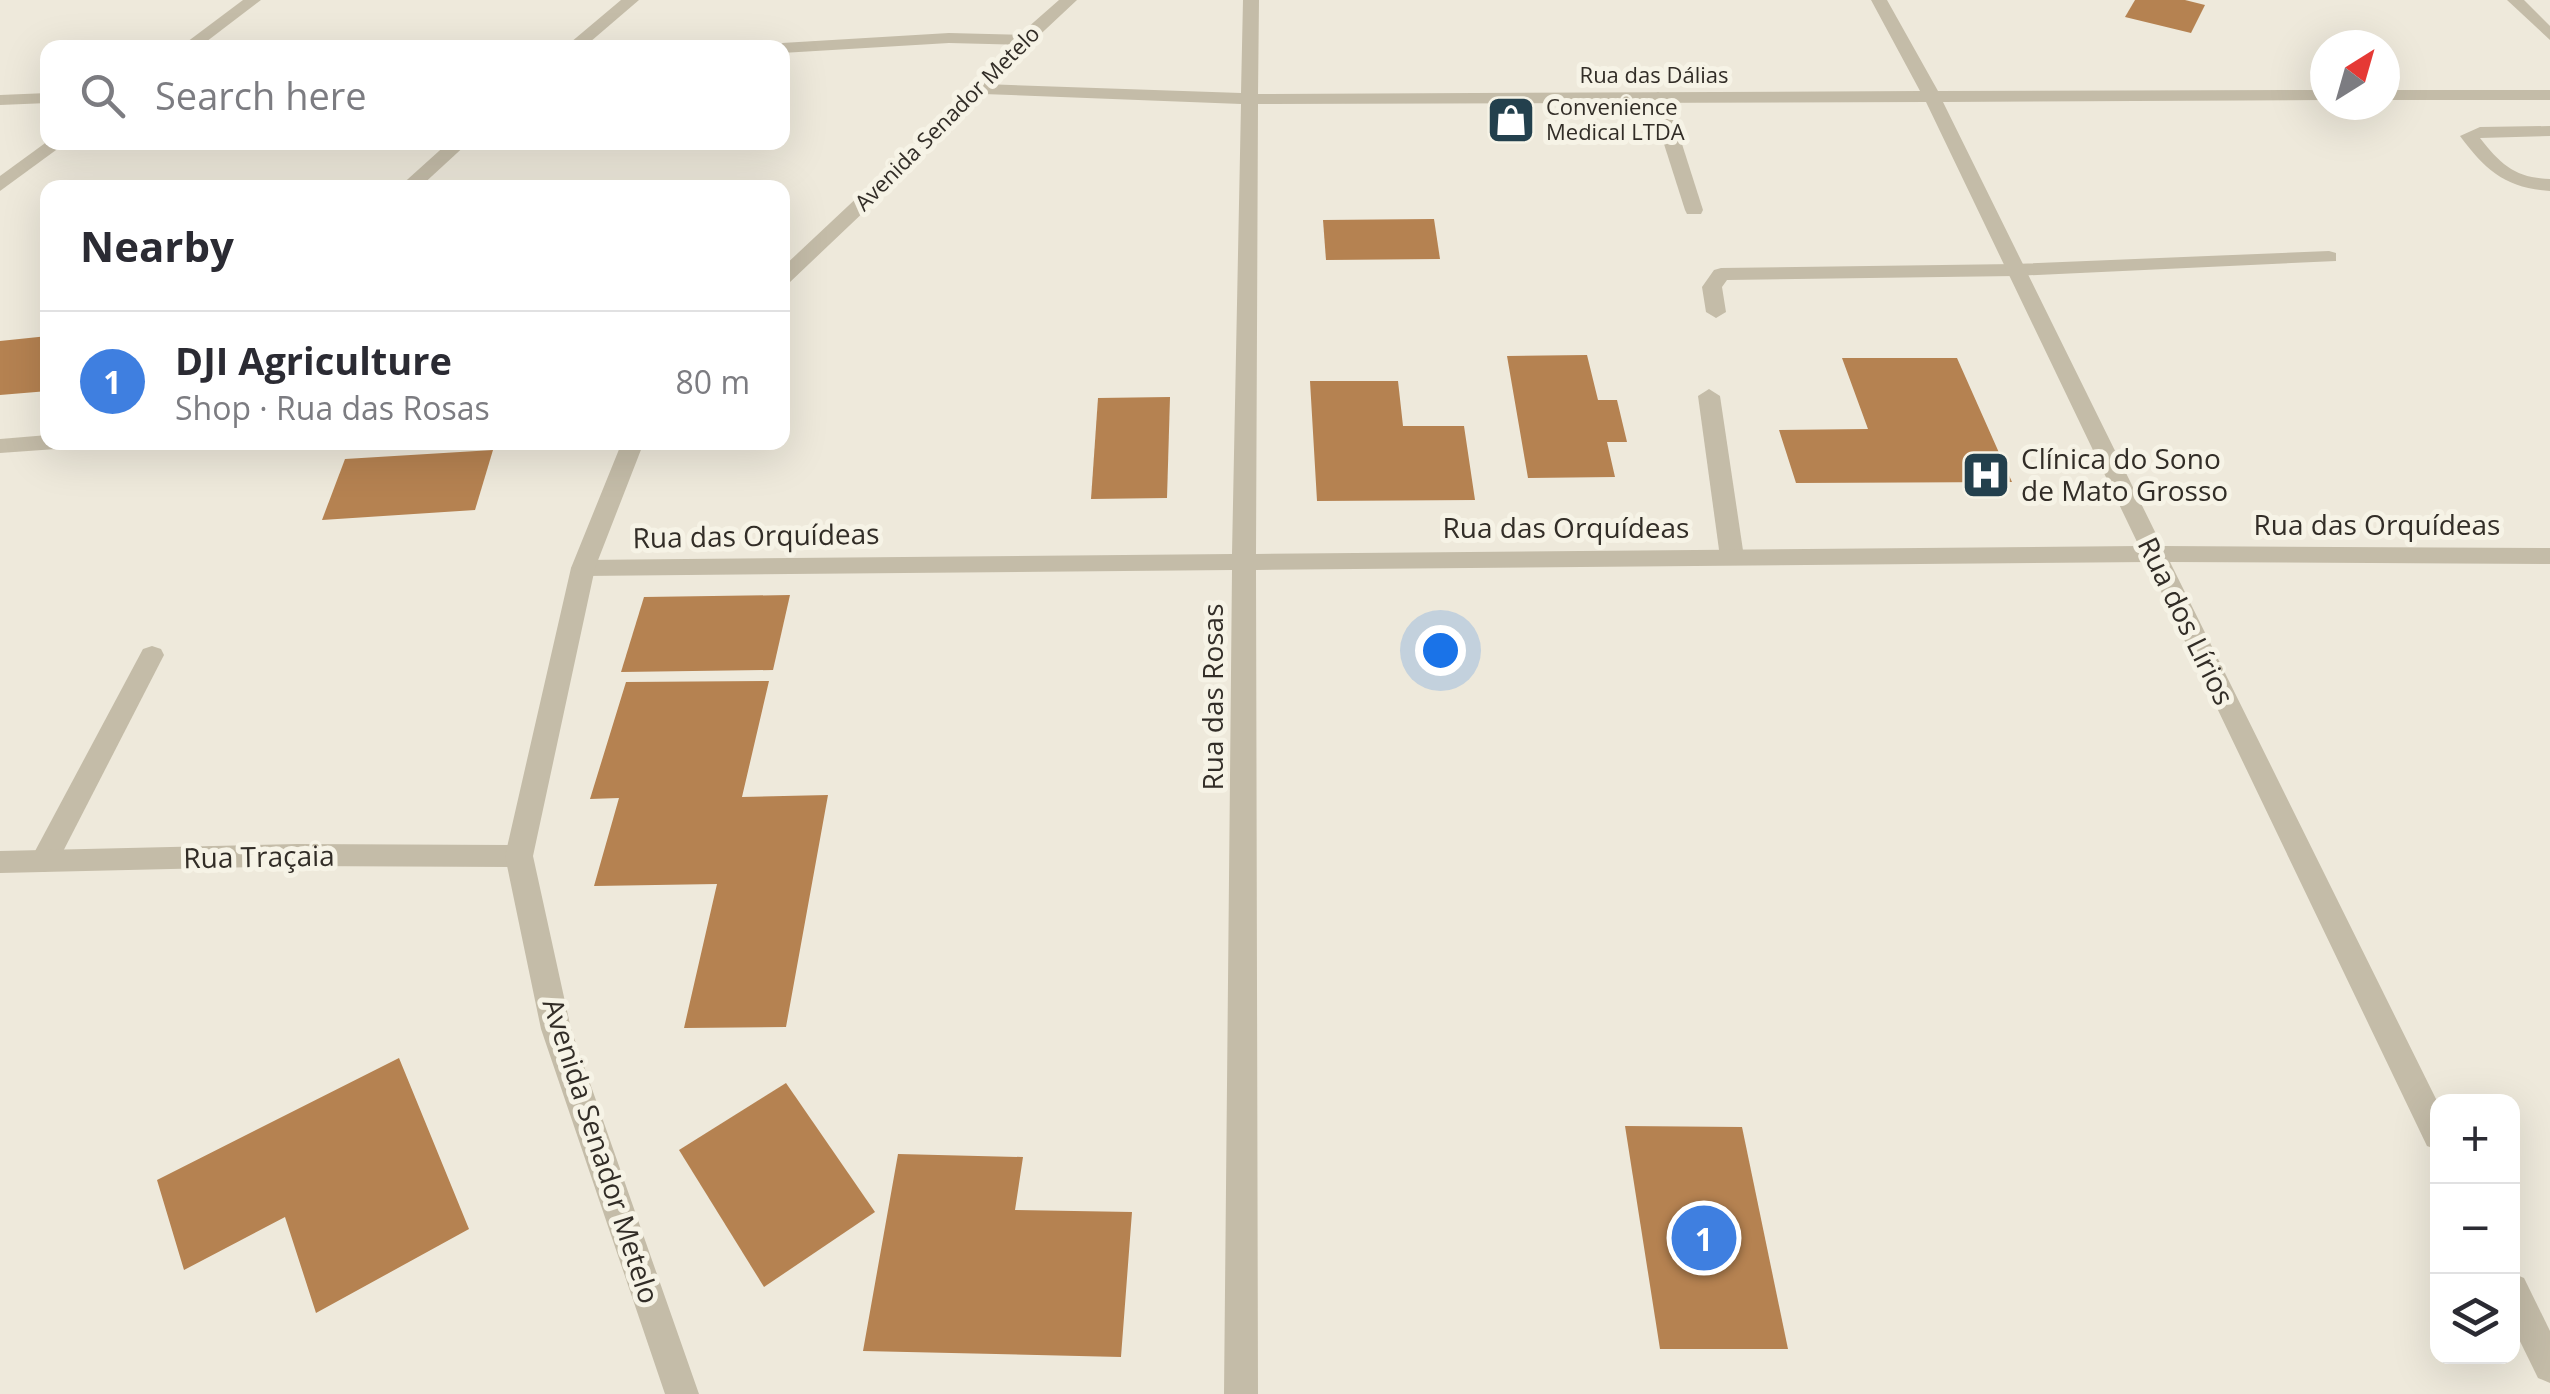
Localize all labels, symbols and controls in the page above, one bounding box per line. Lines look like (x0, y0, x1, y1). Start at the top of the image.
street label: Avenida Senador Metelo (847, 18, 1045, 216)
north arrow (2310, 30, 2400, 120)
search box (40, 40, 790, 150)
street label: Rua das Dálias (1580, 59, 1728, 89)
icon: search (75, 68, 130, 123)
text: Search here (155, 69, 367, 121)
place label: Convenience Medical LTDA (1546, 91, 1685, 146)
shop icon: Convenience Medical LTDA (1485, 94, 1537, 146)
text: Nearby (80, 217, 234, 274)
text: DJI Agriculture (175, 334, 452, 386)
text: 1 (103, 360, 122, 403)
text: 80 m (675, 360, 750, 403)
text: Shop · Rua das Rosas (175, 386, 490, 429)
place label: Clínica do Sono de Mato Grosso (2021, 439, 2228, 509)
hospital icon: Clínica do Sono de Mato Grosso (1960, 449, 2012, 501)
street label: Rua das Orquídeas (2254, 505, 2500, 543)
street label: Rua das Orquídeas (1443, 508, 1689, 546)
street label: Rua das Orquídeas (632, 514, 880, 556)
street label: Rua dos Lírios (2130, 530, 2244, 711)
street label: Rua das Rosas (1193, 604, 1231, 790)
your location (1415, 625, 1466, 676)
street label: Rua Traçaia (183, 836, 335, 876)
street label: Avenida Senador Metelo (535, 993, 669, 1308)
map controls (2430, 1094, 2520, 1364)
button: + (2430, 1094, 2520, 1184)
button: − (2430, 1184, 2520, 1274)
pin: 1 (1672, 1200, 1736, 1276)
button: layers (2430, 1274, 2520, 1364)

